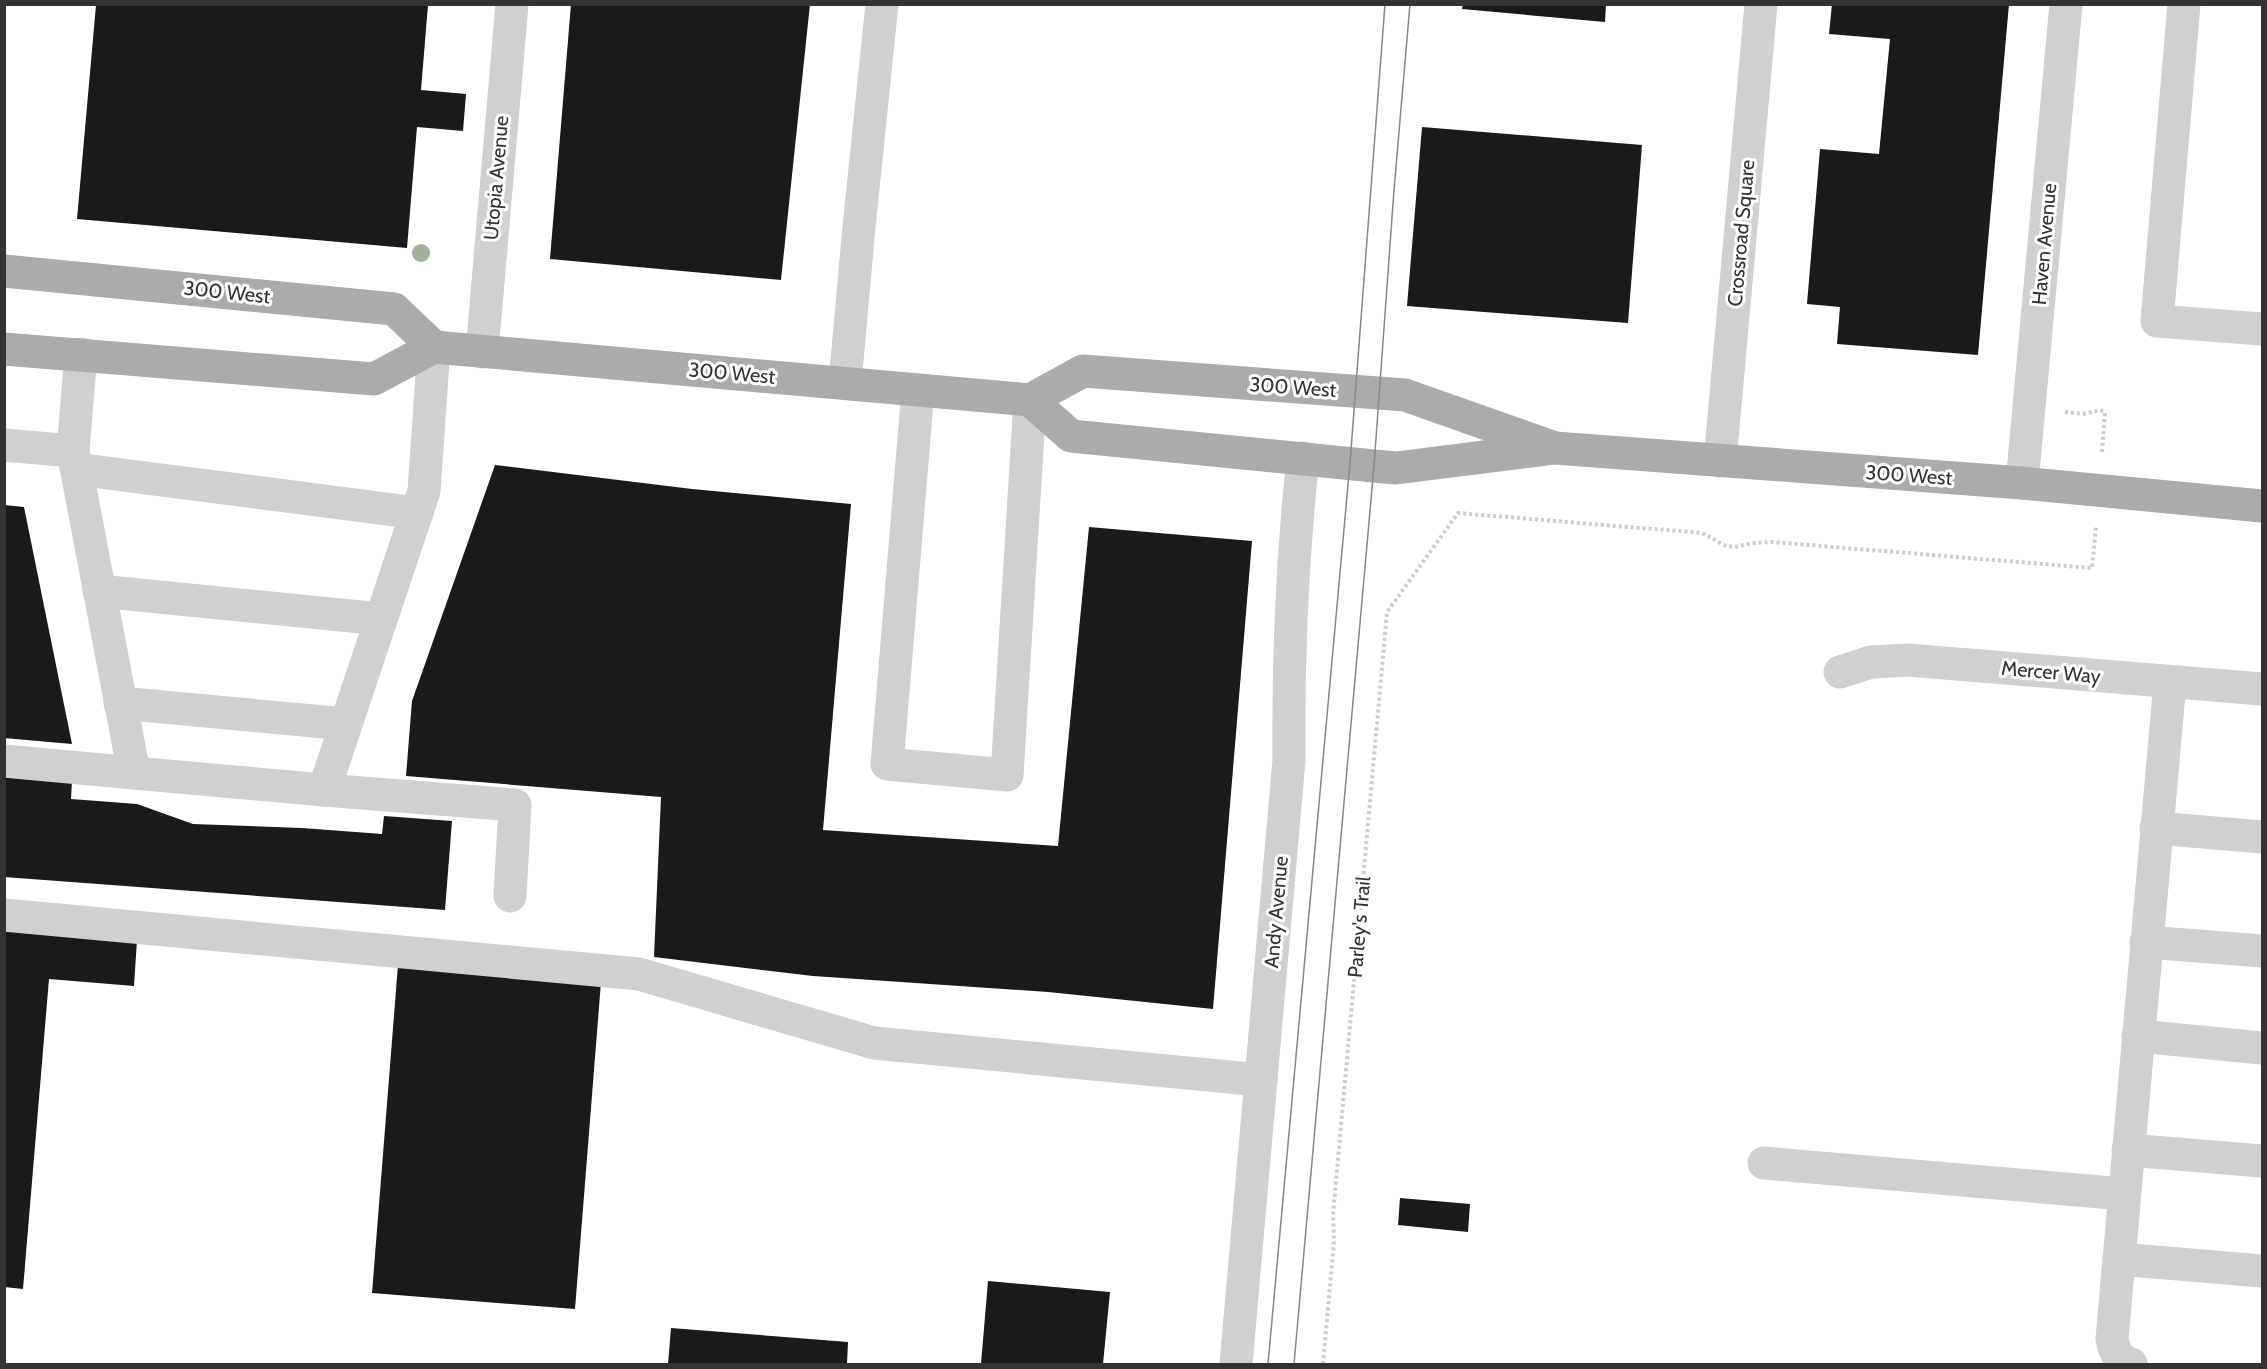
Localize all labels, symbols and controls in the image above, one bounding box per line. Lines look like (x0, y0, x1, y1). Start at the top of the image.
street label: Utopia Avenue (479, 115, 513, 241)
street label: Crossroad Square (1723, 159, 1759, 307)
street label: Haven Avenue (2027, 182, 2061, 306)
street label: 300 West (183, 276, 272, 308)
street label: 300 West (688, 357, 776, 389)
street label: 300 West (1249, 372, 1337, 402)
street label: 300 West (1865, 460, 1953, 490)
street label: Mercer Way (2000, 656, 2102, 688)
street label: Andy Avenue (1259, 855, 1293, 969)
street label: Parley's Trail (1343, 875, 1375, 979)

